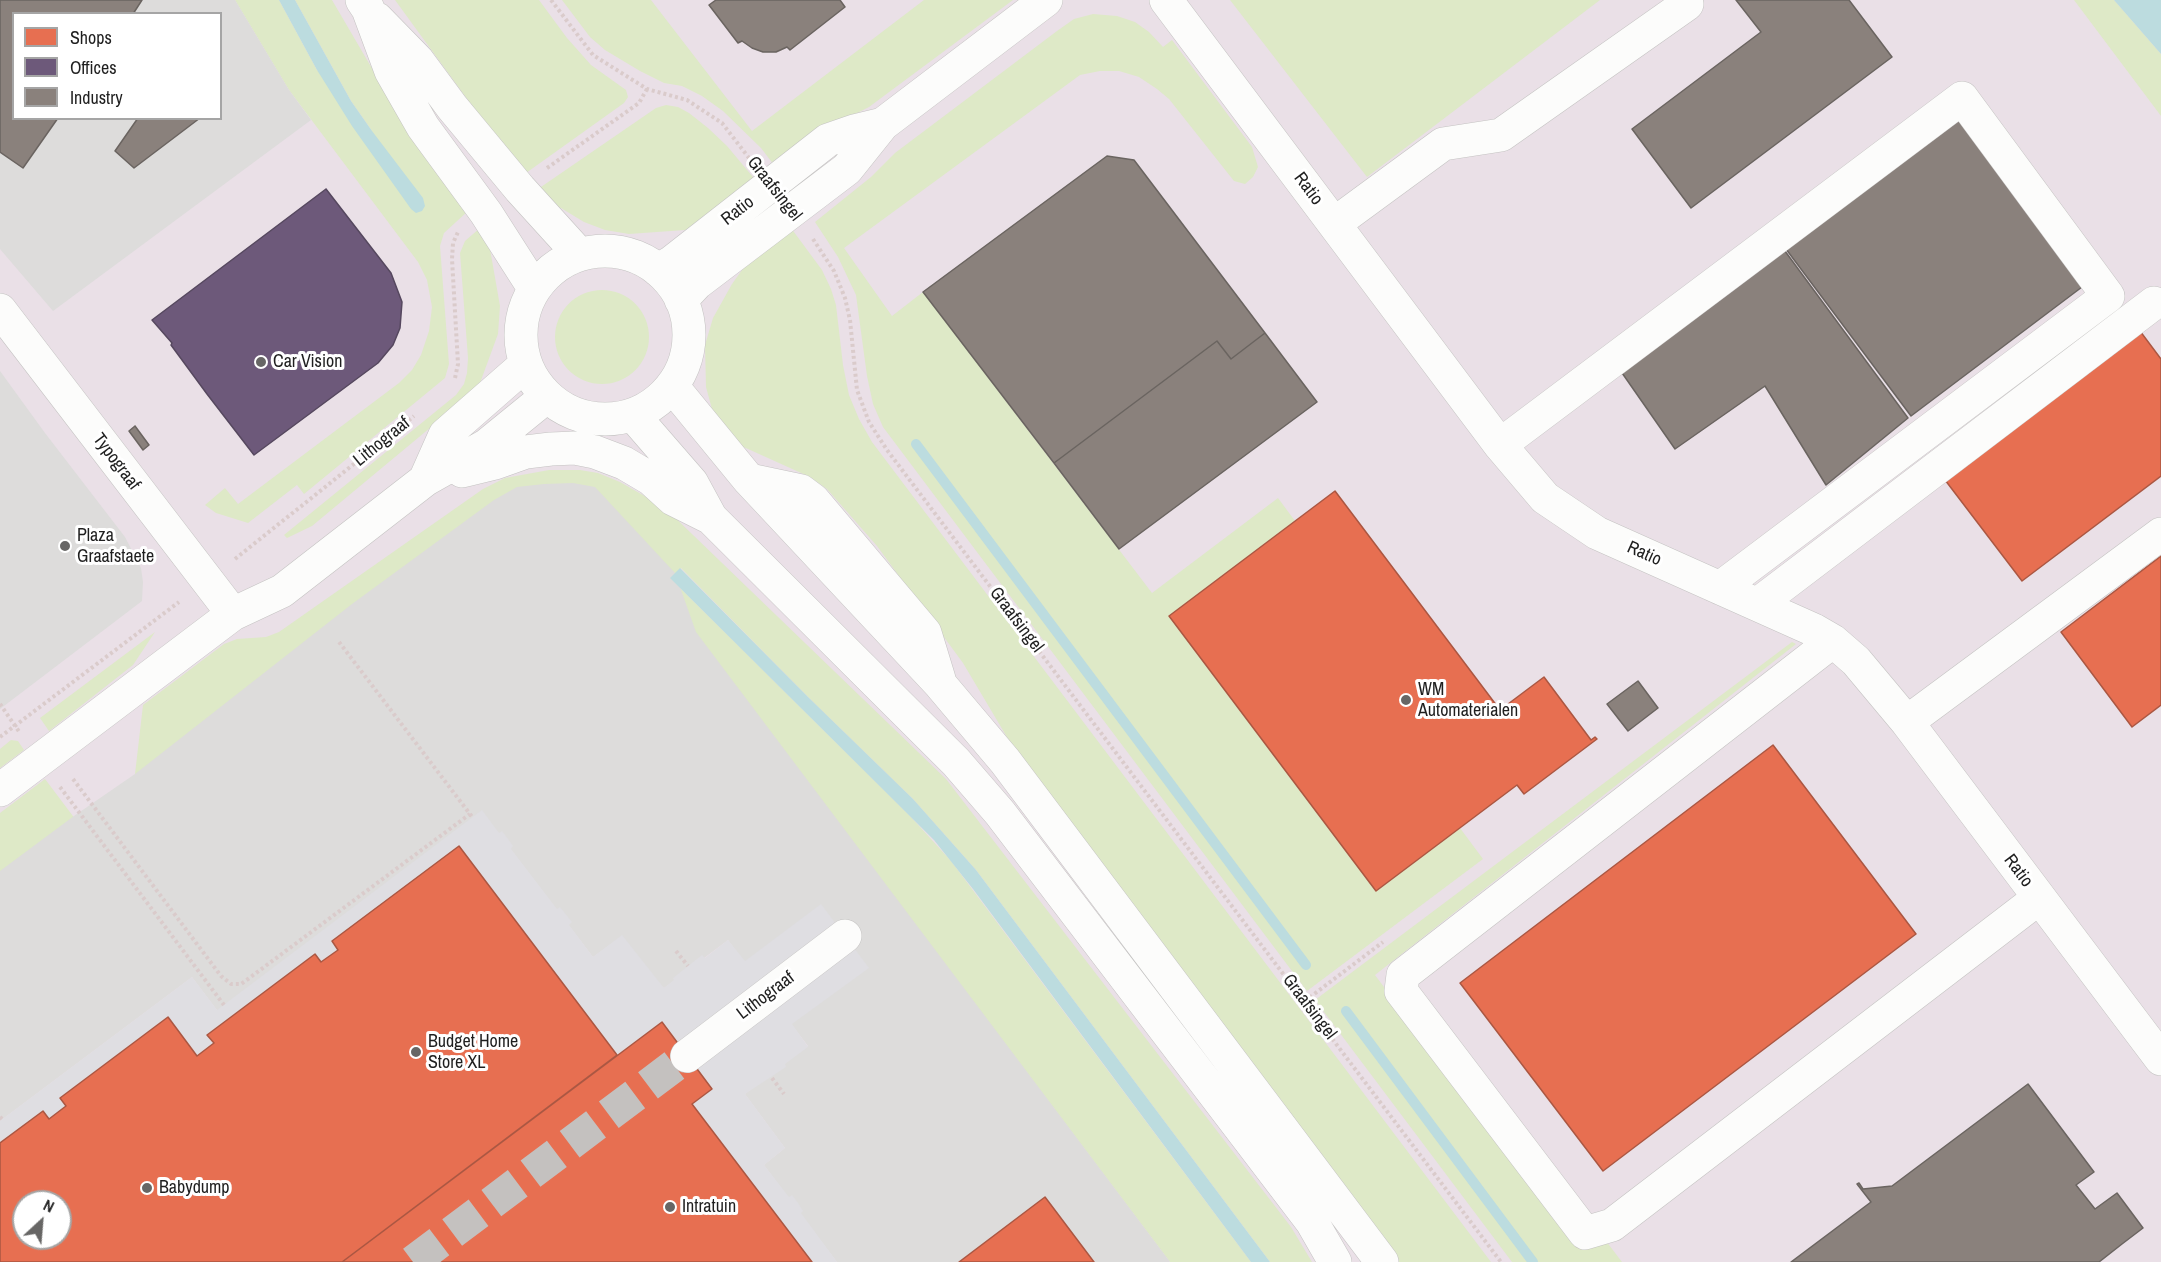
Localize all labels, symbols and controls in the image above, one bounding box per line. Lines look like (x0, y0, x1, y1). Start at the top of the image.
legend (12, 12, 222, 120)
text: Shops (70, 25, 112, 50)
text: Offices (70, 55, 117, 80)
text: Industry (70, 85, 123, 110)
street label: Graafsingel (742, 152, 806, 226)
street label: Ratio (1289, 168, 1327, 210)
street label: Ratio (717, 192, 759, 230)
place label: Car Vision (273, 351, 342, 373)
marker: Car Vision (254, 355, 268, 369)
street label: Lithograaf (349, 413, 415, 471)
street label: Typograaf (88, 429, 144, 495)
place label: Plaza Graafstaete (77, 525, 154, 568)
street label: Ratio (1623, 537, 1665, 571)
marker: Plaza Graafstaete (58, 539, 72, 553)
street label: Graafsingel (984, 583, 1048, 657)
place label: WM Automaterialen (1418, 679, 1518, 722)
marker: WM Automaterialen (1399, 693, 1413, 707)
street label: Ratio (1999, 850, 2037, 892)
street label: Lithograaf (733, 967, 799, 1025)
street label: Graafsingel (1277, 970, 1341, 1044)
place label: Budget Home Store XL (428, 1031, 518, 1074)
marker: Budget Home Store XL (409, 1045, 423, 1059)
place label: Babydump (159, 1177, 230, 1199)
marker: Babydump (140, 1181, 154, 1195)
north arrow (12, 1190, 72, 1250)
text: N (40, 1194, 58, 1218)
place label: Intratuin (682, 1196, 736, 1218)
marker: Intratuin (663, 1200, 677, 1214)

